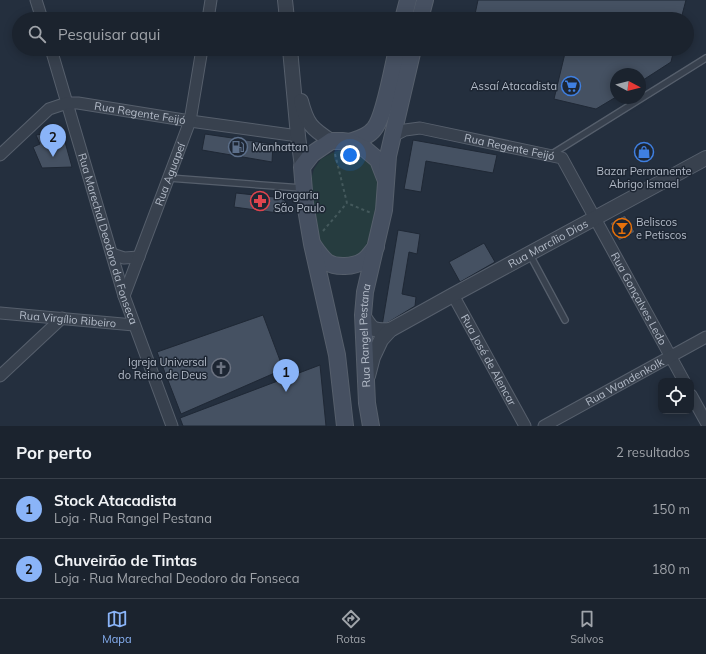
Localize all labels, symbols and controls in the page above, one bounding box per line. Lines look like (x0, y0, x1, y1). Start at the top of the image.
search box (12, 12, 694, 56)
icon: search (26, 23, 48, 45)
text: Pesquisar aqui (58, 25, 160, 44)
north arrow (610, 68, 646, 104)
supermarket icon: Assaí Atacadista (560, 75, 582, 97)
place label: Assaí Atacadista (471, 79, 557, 93)
street label: Rua Regente Feijó (93, 99, 187, 127)
pin: 2 (40, 124, 66, 157)
street label: Rua Regente Feijó (463, 131, 556, 163)
fuel station icon: Manhattan (227, 136, 249, 158)
street label: Rua Aguapeí (152, 140, 189, 208)
place label: Manhattan (252, 140, 308, 154)
shop icon: Bazar Permanente Abrigo Ismael (633, 141, 655, 163)
your location (340, 145, 360, 165)
street label: Rua Marechal Deodoro da Fonseca (75, 151, 141, 326)
place label: Bazar Permanente Abrigo Ismael (596, 164, 692, 191)
place label: Drogaria São Paulo (274, 188, 325, 215)
pharmacy icon: Drogaria São Paulo (249, 190, 271, 212)
place label: Beliscos e Petiscos (636, 215, 687, 242)
street label: Rua Marcílio Dias (506, 216, 590, 271)
bar icon: Beliscos e Petiscos (611, 217, 633, 239)
street label: Rua Gonçalves Ledo (608, 250, 670, 348)
street label: Rua Rangel Pestana (356, 282, 374, 388)
street label: Rua Virgílio Ribeiro (19, 308, 117, 330)
street label: Rua José de Alencar (458, 312, 519, 408)
street label: Rua Wandenkolk (583, 354, 667, 409)
place label: Igreja Universal do Reino de Deus (118, 355, 207, 382)
church icon: Igreja Universal do Reino de Deus (210, 357, 232, 379)
pin: 1 (273, 359, 299, 392)
map controls (658, 378, 694, 414)
button: locate (658, 378, 694, 414)
text: Por perto (16, 442, 92, 463)
text: 2 resultados (616, 444, 690, 460)
text: Stock Atacadista (54, 491, 177, 510)
text: 1 (25, 501, 33, 517)
text: 150 m (652, 501, 690, 517)
text: Loja · Rua Rangel Pestana (54, 510, 212, 526)
text: Chuveirão de Tintas (54, 551, 197, 570)
text: 2 (25, 561, 33, 577)
text: 180 m (652, 561, 690, 577)
text: Loja · Rua Marechal Deodoro da Fonseca (54, 570, 300, 586)
tab: Mapa (102, 608, 132, 646)
tab: Rotas (336, 608, 366, 646)
tab: Salvos (570, 608, 604, 646)

